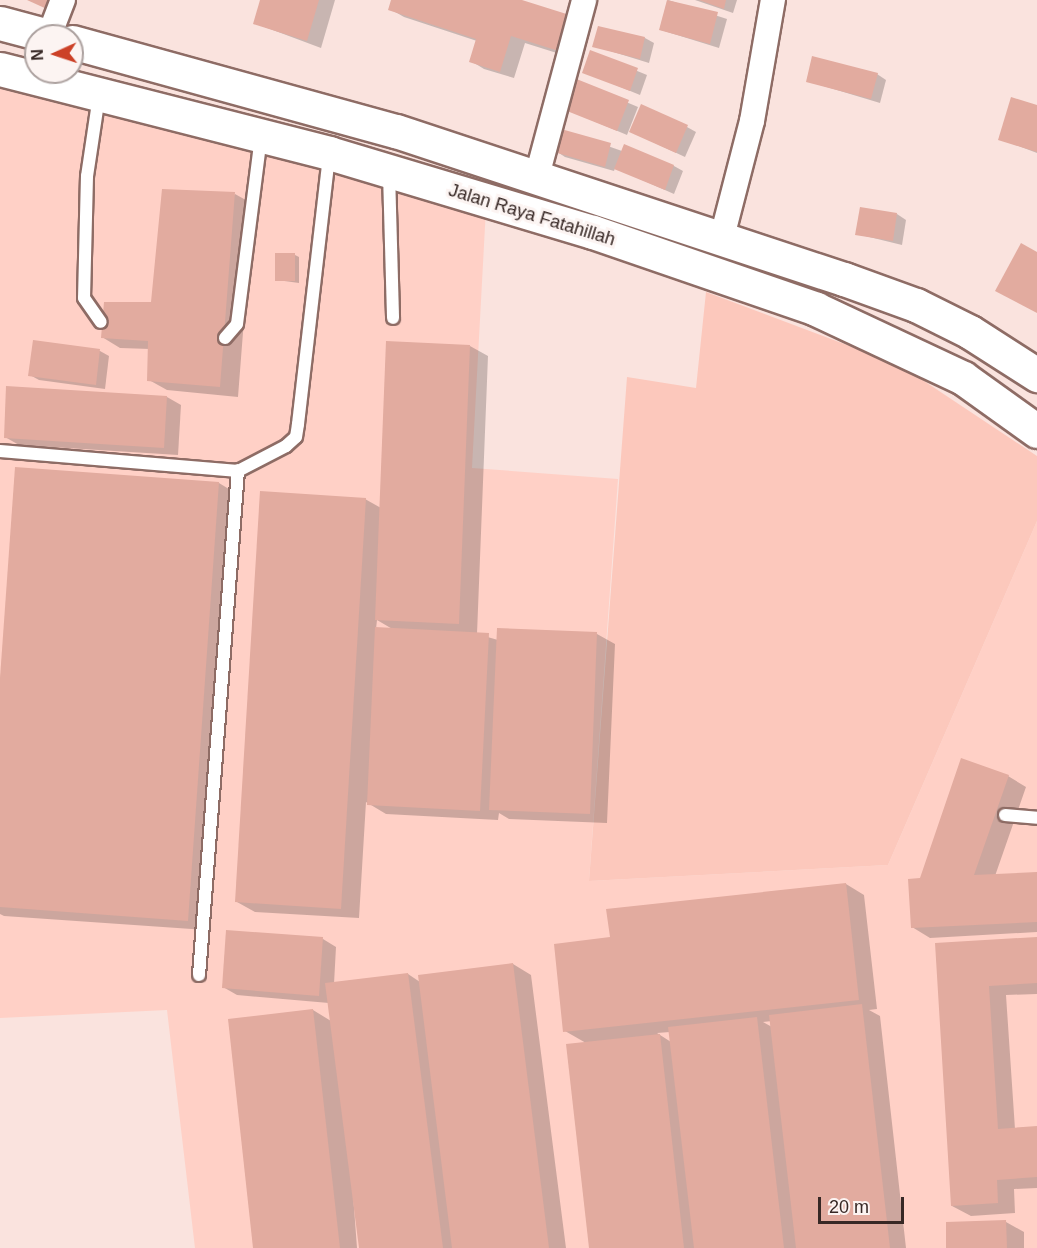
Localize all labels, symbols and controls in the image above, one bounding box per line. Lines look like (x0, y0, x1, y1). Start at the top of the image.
north arrow (24, 24, 84, 84)
text: N (29, 49, 46, 61)
street label: Jalan Raya Fatahillah (446, 179, 618, 251)
scale bar (821, 1185, 906, 1223)
text: 20 m (829, 1197, 869, 1217)

